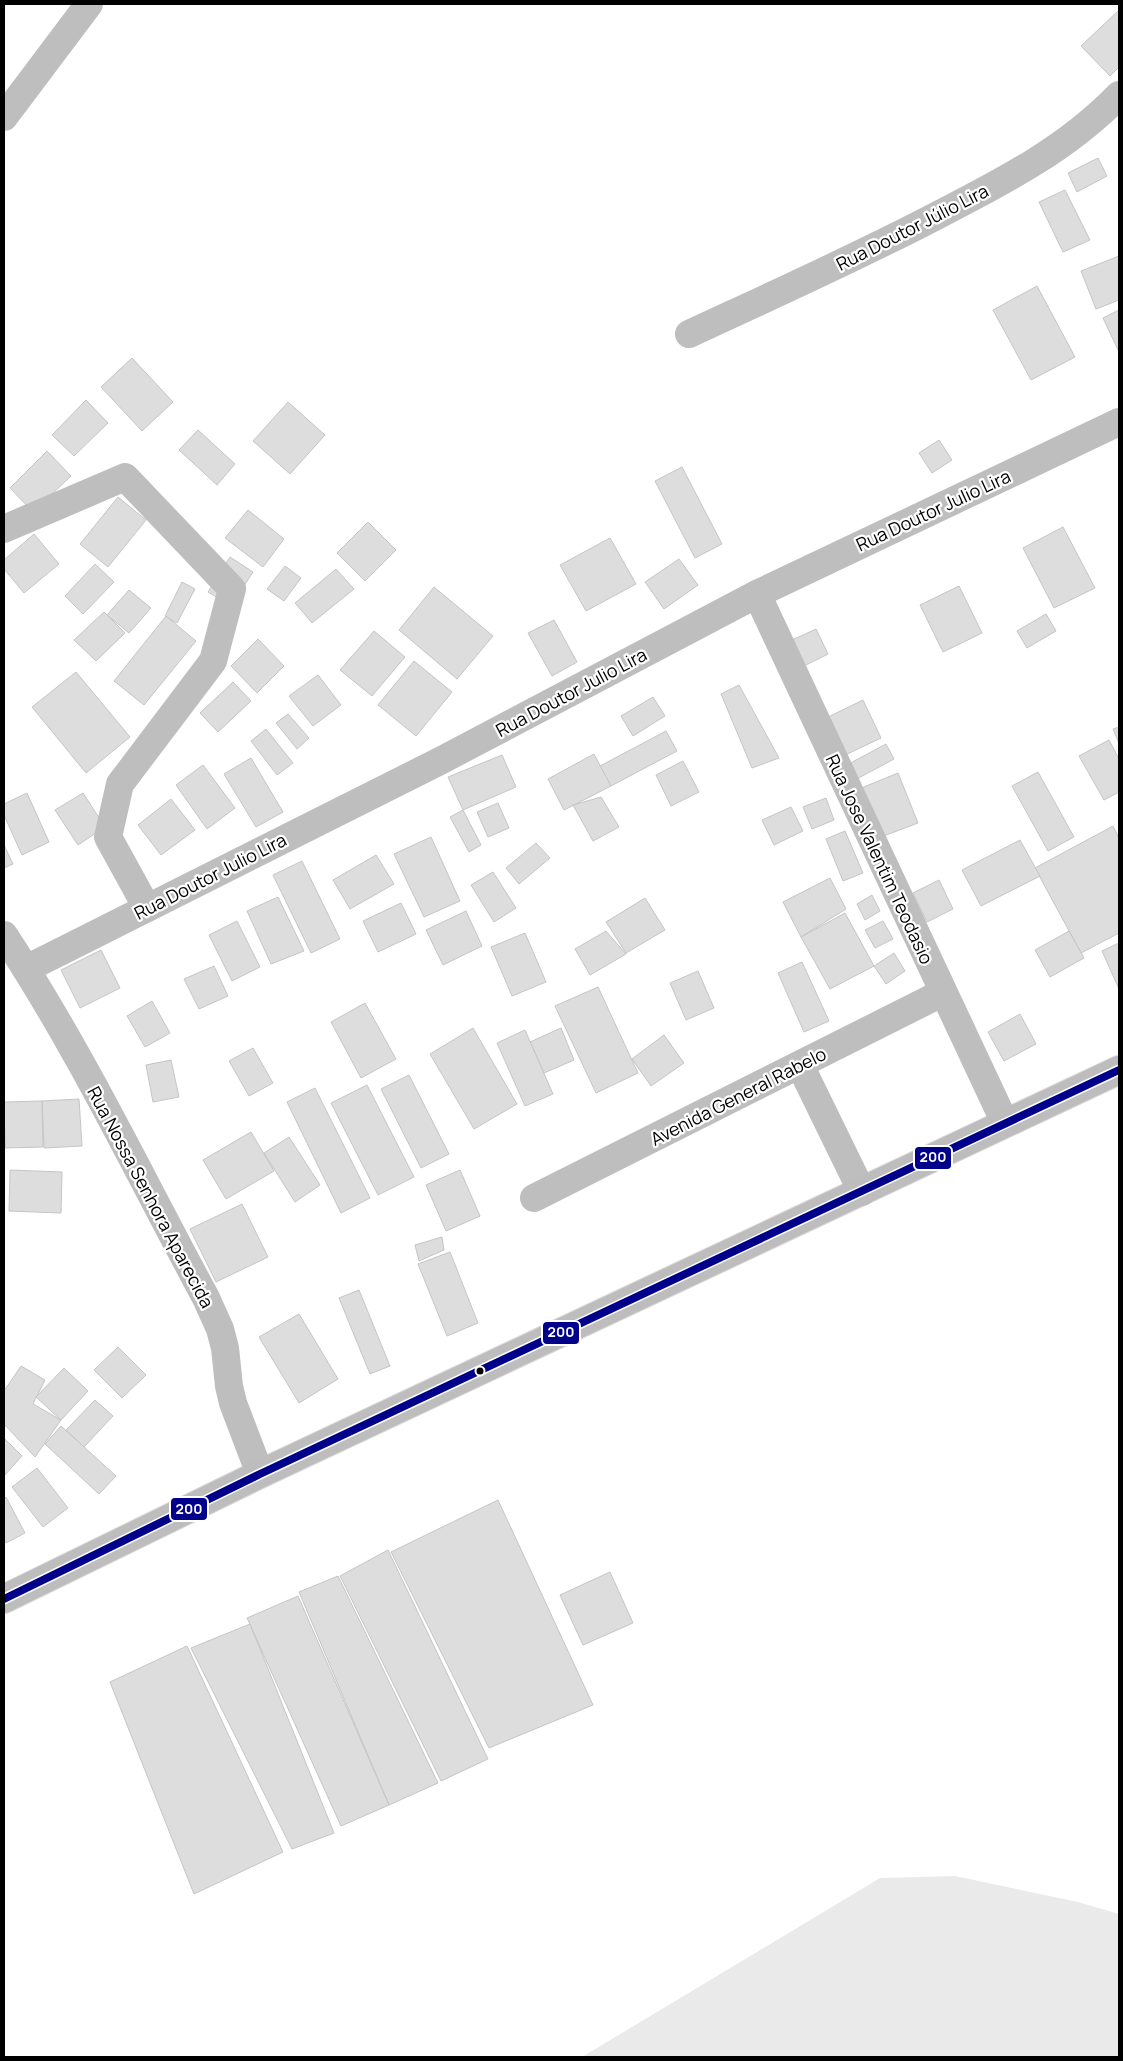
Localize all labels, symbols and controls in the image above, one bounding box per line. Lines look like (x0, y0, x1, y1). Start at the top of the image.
street label: Rua Doutor Júlio Lira (832, 178, 992, 276)
street label: Rua Doutor Julio Lira (852, 464, 1014, 556)
street label: Rua Doutor Julio Lira (491, 642, 651, 742)
street label: Rua Jose Valentim Teodasio (821, 750, 939, 968)
street label: Rua Doutor Julio Lira (130, 827, 290, 925)
street label: Avenida General Rabelo (646, 1041, 830, 1151)
street label: Rua Nossa Senhora Aparecida (82, 1082, 220, 1312)
line badge: 200 (914, 1146, 952, 1170)
text: 200 (920, 1147, 946, 1166)
line badge: 200 (542, 1321, 580, 1345)
text: 200 (548, 1322, 574, 1341)
unlabelled marker (475, 1366, 485, 1376)
line badge: 200 (170, 1497, 208, 1521)
text: 200 (176, 1499, 202, 1518)

